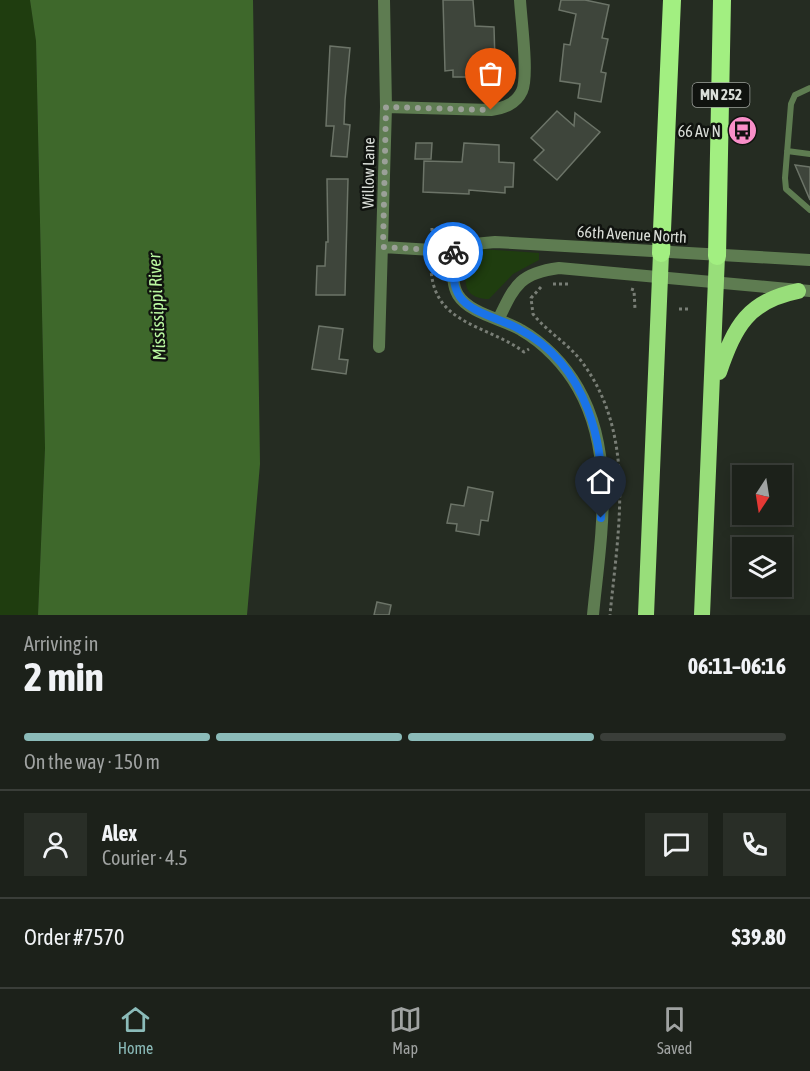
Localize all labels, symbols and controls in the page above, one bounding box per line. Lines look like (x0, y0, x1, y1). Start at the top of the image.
pin (465, 48, 516, 110)
icon: bag (474, 57, 507, 90)
road number: MN 252 (692, 83, 750, 107)
bus stop icon: 66 Av N (726, 115, 758, 147)
place label: 66 Av N (678, 122, 721, 140)
street label: Willow Lane (358, 137, 378, 209)
courier (423, 222, 483, 282)
street label: 66th Avenue North (577, 222, 687, 246)
icon: bike (437, 236, 470, 269)
water label: Mississippi River (143, 252, 170, 361)
pin (575, 456, 626, 518)
icon: home (584, 465, 617, 498)
north arrow (732, 465, 792, 525)
map controls (732, 465, 792, 597)
button: layers (732, 537, 792, 597)
text: Arriving in (24, 632, 98, 655)
text: 06:11–06:16 (688, 653, 786, 679)
text: 2 min (24, 655, 104, 699)
text: On the way · 150 m (24, 750, 160, 773)
button: person (24, 813, 87, 876)
button: chat (645, 813, 708, 876)
button: phone (723, 813, 786, 876)
text: Alex (102, 820, 137, 846)
text: Courier · 4.5 (102, 846, 188, 869)
text: Order #7570 (24, 924, 124, 950)
text: $39.80 (731, 924, 786, 950)
tab: Home (118, 1003, 153, 1057)
tab: Map (389, 1003, 422, 1057)
tab: Saved (657, 1003, 692, 1057)

